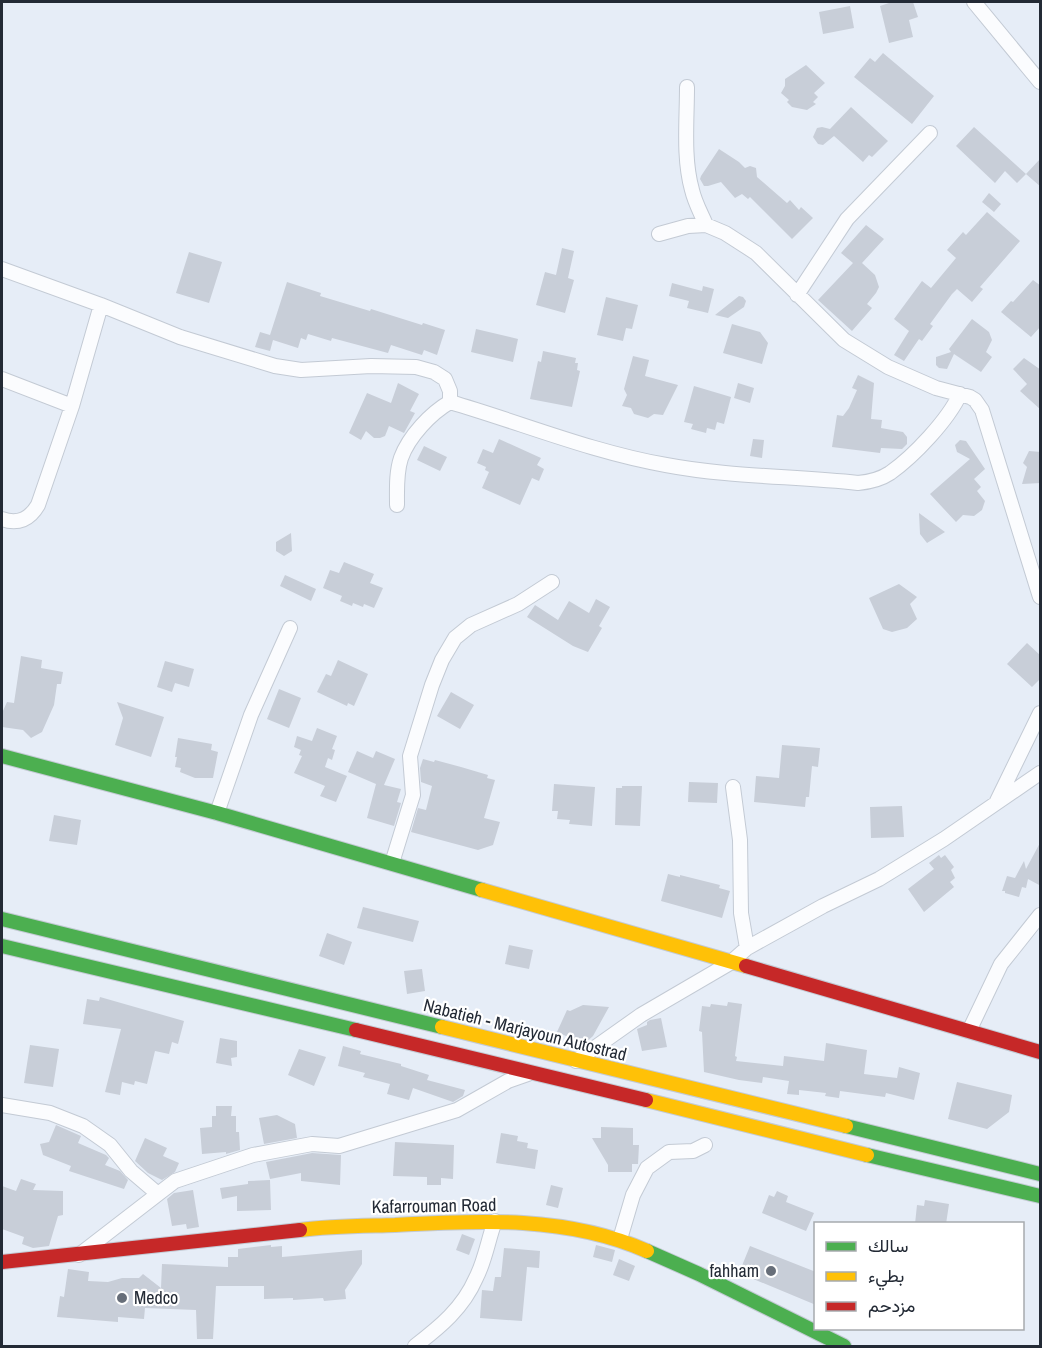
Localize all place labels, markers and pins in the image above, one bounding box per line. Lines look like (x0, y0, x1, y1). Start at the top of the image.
place label: fahham (710, 1258, 759, 1283)
marker: fahham (764, 1264, 778, 1278)
place label: Medco (134, 1285, 178, 1310)
marker: Medco (115, 1291, 129, 1305)

